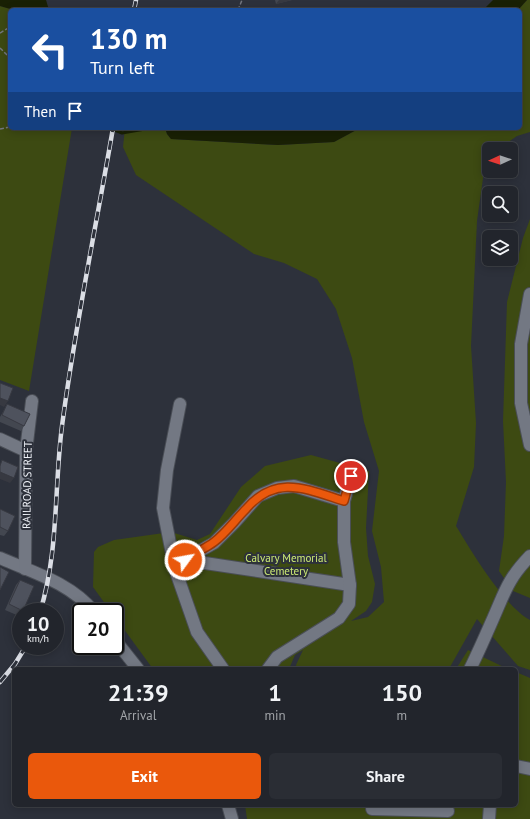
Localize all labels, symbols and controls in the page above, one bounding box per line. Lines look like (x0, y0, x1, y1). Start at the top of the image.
text: 130 m (90, 20, 167, 57)
icon: left (24, 24, 76, 76)
text: Turn left (90, 56, 155, 79)
icon: arrive (64, 100, 86, 122)
text: Then (24, 102, 56, 121)
north arrow (482, 142, 518, 178)
map controls (482, 142, 518, 266)
button: search (482, 186, 518, 222)
button: layers (482, 230, 518, 266)
street label: RAILROAD STREET (19, 441, 35, 529)
pin (334, 459, 368, 493)
icon: arrive (340, 465, 362, 487)
position arrow (164, 539, 206, 581)
park label: Calvary Memorial Cemetery (245, 551, 327, 578)
speed limit sign: 20 (72, 603, 124, 655)
text: 10 (27, 611, 49, 637)
text: km/h (27, 632, 49, 645)
text: 21:39 (108, 677, 169, 708)
text: 1 (268, 677, 282, 708)
text: 150 (381, 677, 422, 708)
text: Arrival (120, 707, 156, 724)
text: min (264, 707, 286, 724)
text: m (397, 707, 407, 724)
button: Exit (28, 753, 261, 799)
button: Share (269, 753, 502, 799)

